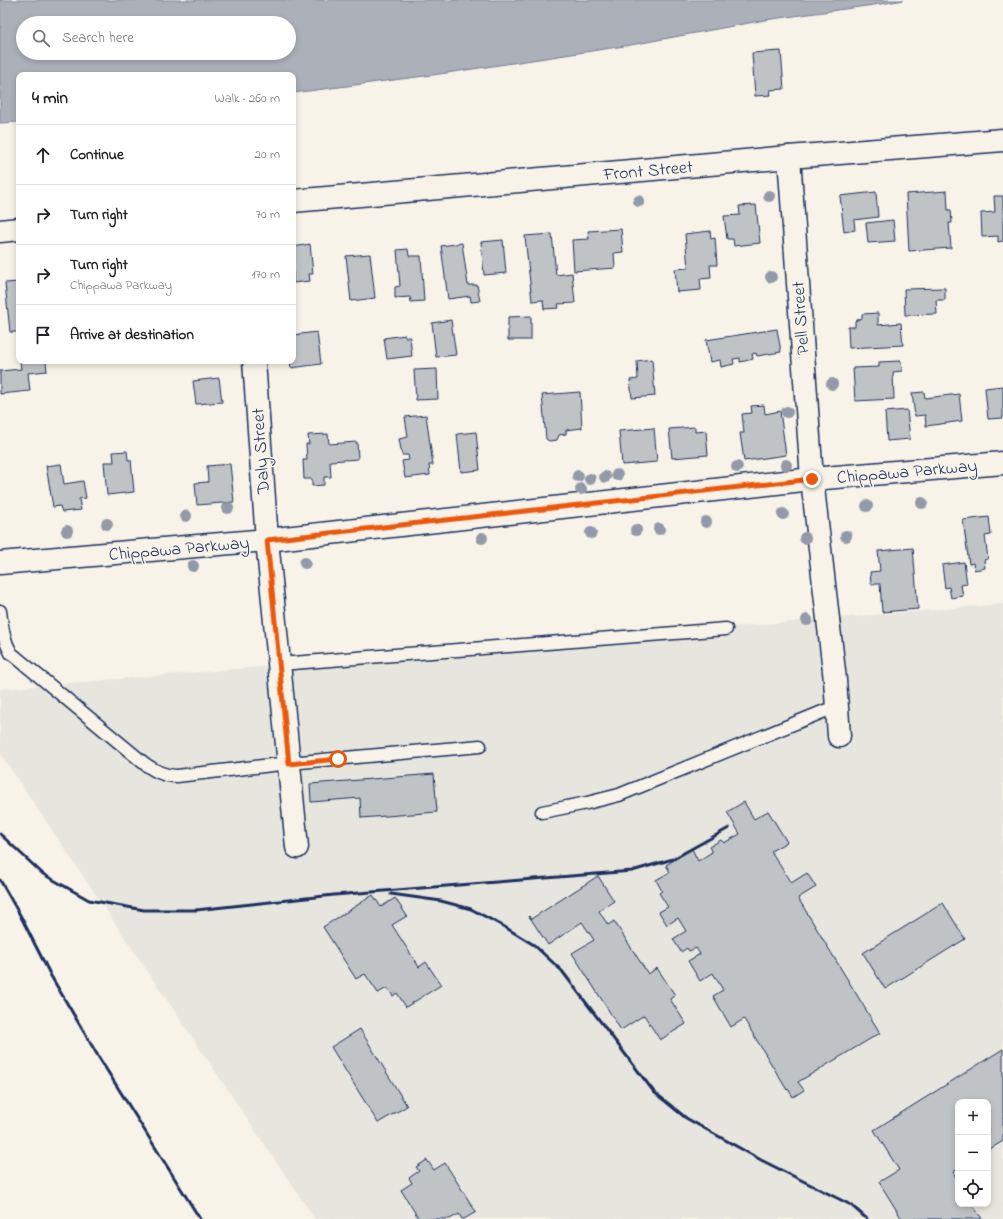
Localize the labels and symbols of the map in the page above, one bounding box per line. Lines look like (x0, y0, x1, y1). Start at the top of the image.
street label: Front Street (601, 155, 694, 189)
street label: Pell Street (786, 280, 818, 355)
street label: Daly Street (246, 407, 278, 496)
street label: Chippawa Parkway (836, 454, 979, 492)
route end (803, 470, 821, 488)
street label: Chippawa Parkway (108, 531, 251, 569)
route start (329, 750, 347, 768)

